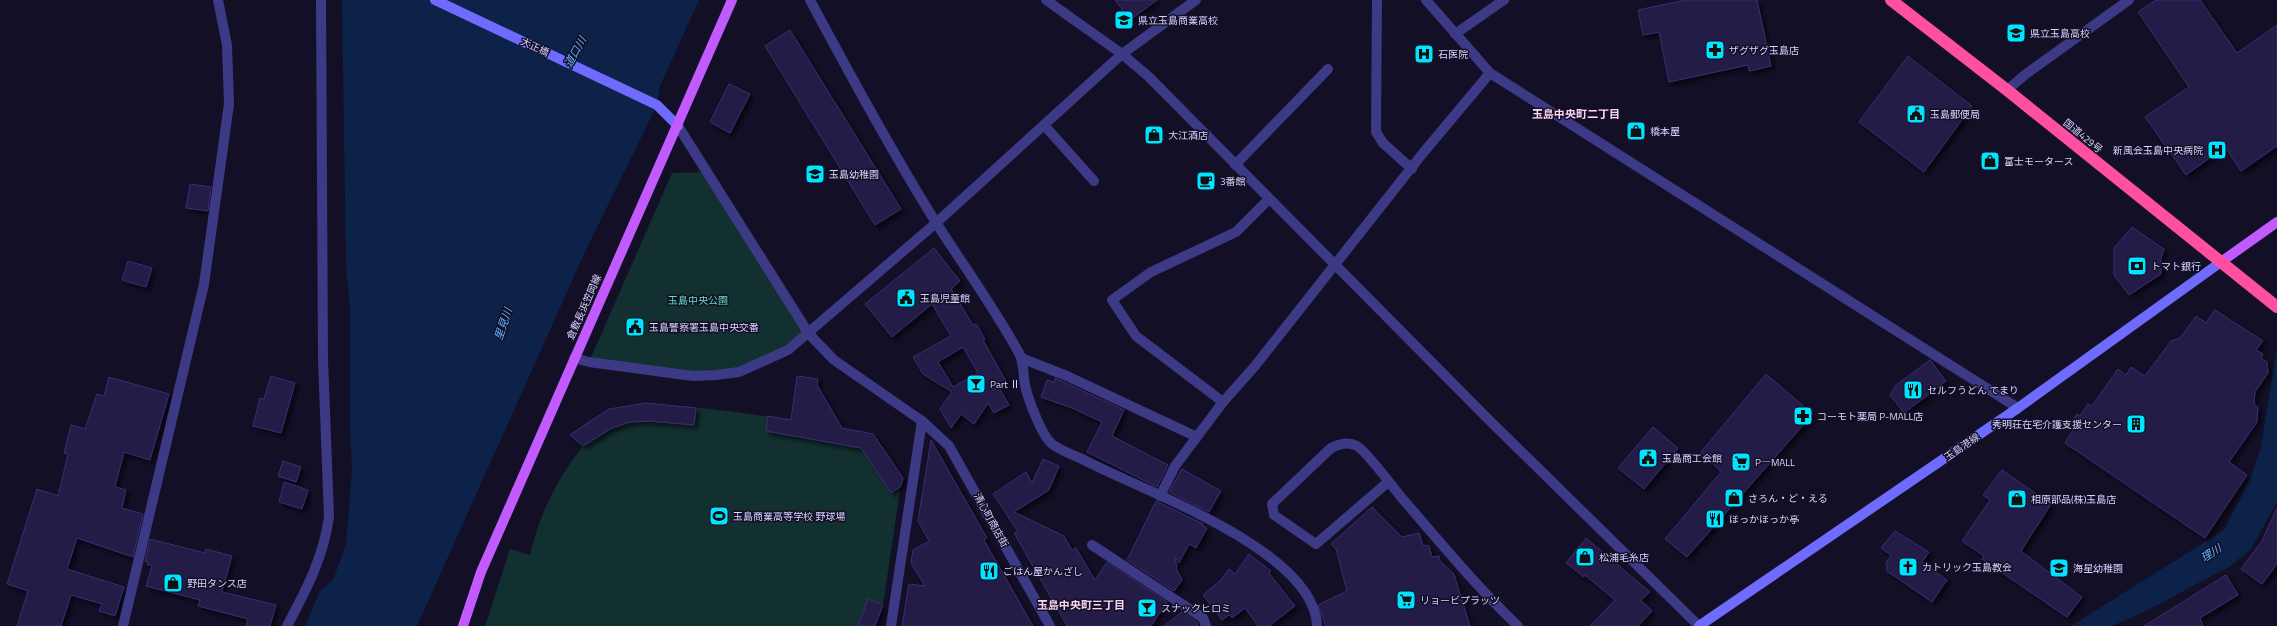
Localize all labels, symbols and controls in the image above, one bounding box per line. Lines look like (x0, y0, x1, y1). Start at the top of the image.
school or university icon: 県立玉島商業高校 (1113, 9, 1135, 31)
place label: 県立玉島商業高校 (1138, 13, 1218, 28)
school or university icon: 県立玉島高校 (2005, 22, 2027, 44)
place label: 県立玉島高校 (2030, 26, 2090, 41)
water label: 道口川 (560, 33, 590, 70)
street label: 大正橋 (518, 34, 552, 60)
pharmacy icon: ザグザグ玉島店 (1704, 39, 1726, 61)
hospital icon: 石医院 (1413, 43, 1435, 65)
place label: ザグザグ玉島店 (1729, 43, 1799, 58)
place label: 石医院 (1438, 47, 1468, 62)
public building icon: 玉島郵便局 (1905, 103, 1927, 125)
district label: 玉島中央町二丁目 (1532, 106, 1620, 122)
place label: 玉島郵便局 (1930, 107, 1980, 122)
street label: 国道429号 (2060, 115, 2106, 157)
shop icon: 橋本屋 (1625, 120, 1647, 142)
shop icon: 大江酒店 (1143, 124, 1165, 146)
place label: 橋本屋 (1650, 124, 1680, 139)
place label: 大江酒店 (1168, 128, 1208, 143)
hospital icon: 新風会玉島中央病院 (2206, 139, 2228, 161)
place label: 新風会玉島中央病院 (2113, 143, 2203, 158)
shop icon: 富士モータース (1979, 150, 2001, 172)
place label: 富士モータース (2004, 154, 2074, 169)
school or university icon: 玉島幼稚園 (804, 163, 826, 185)
place label: 玉島幼稚園 (829, 167, 879, 182)
cafe icon: 3番館 (1195, 170, 1217, 192)
place label: 3番館 (1220, 174, 1246, 189)
bank icon: トマト銀行 (2126, 255, 2148, 277)
place label: トマト銀行 (2151, 259, 2201, 274)
street label: 倉敷長浜笠岡線 (563, 272, 605, 342)
public building icon: 玉島児童館 (895, 287, 917, 309)
place label: 玉島児童館 (920, 291, 970, 306)
park label: 玉島中央公園 (668, 293, 728, 308)
water label: 里見川 (490, 305, 516, 342)
public building icon: 玉島警察署玉島中央交番 (624, 316, 646, 338)
place label: 玉島警察署玉島中央交番 (649, 320, 759, 335)
bar icon: Part Ⅱ (965, 373, 987, 395)
place label: Part Ⅱ (990, 377, 1020, 392)
restaurant icon: セルフうどん てまり (1902, 379, 1924, 401)
place label: セルフうどん てまり (1927, 383, 2019, 398)
pharmacy icon: コーモト薬局 P-MALL店 (1792, 405, 1814, 427)
place label: コーモト薬局 P-MALL店 (1817, 409, 1923, 424)
building icon: 秀明荘在宅介護支援センター (2125, 413, 2147, 435)
place label: 秀明荘在宅介護支援センター (1992, 417, 2122, 432)
street label: 玉島港線 (1941, 429, 1983, 465)
public building icon: 玉島商工会館 (1637, 447, 1659, 469)
place label: 玉島商工会館 (1662, 451, 1722, 466)
supermarket icon: P―MALL (1730, 451, 1752, 473)
place label: P―MALL (1755, 455, 1795, 470)
shop icon: さろん・ど・える (1723, 487, 1745, 509)
shop icon: 相原部品(株)玉島店 (2006, 488, 2028, 510)
street label: 清心町商店街 (970, 490, 1012, 550)
place label: さろん・ど・える (1748, 491, 1828, 506)
place label: 相原部品(株)玉島店 (2031, 492, 2116, 507)
sports icon: 玉島商業高等学校 野球場 (708, 505, 730, 527)
restaurant icon: ほっかほっか亭 (1704, 508, 1726, 530)
place label: 玉島商業高等学校 野球場 (733, 509, 845, 524)
place label: ほっかほっか亭 (1729, 512, 1799, 527)
water label: 理川 (2197, 540, 2225, 566)
shop icon: 松浦毛糸店 (1574, 546, 1596, 568)
place label: 松浦毛糸店 (1599, 550, 1649, 565)
church icon: カトリック玉島教会 (1897, 556, 1919, 578)
school or university icon: 海星幼稚園 (2048, 557, 2070, 579)
restaurant icon: ごはん屋かんざし (978, 560, 1000, 582)
place label: カトリック玉島教会 (1922, 560, 2012, 575)
place label: 海星幼稚園 (2073, 561, 2123, 576)
place label: ごはん屋かんざし (1003, 564, 1083, 579)
shop icon: 野田タンス店 (162, 572, 184, 594)
place label: 野田タンス店 (187, 576, 247, 591)
supermarket icon: リョービプラッツ (1395, 589, 1417, 611)
place label: リョービプラッツ (1420, 593, 1500, 608)
district label: 玉島中央町三丁目 (1037, 597, 1125, 613)
bar icon: スナックヒロミ (1136, 597, 1158, 619)
place label: スナックヒロミ (1161, 601, 1231, 616)

